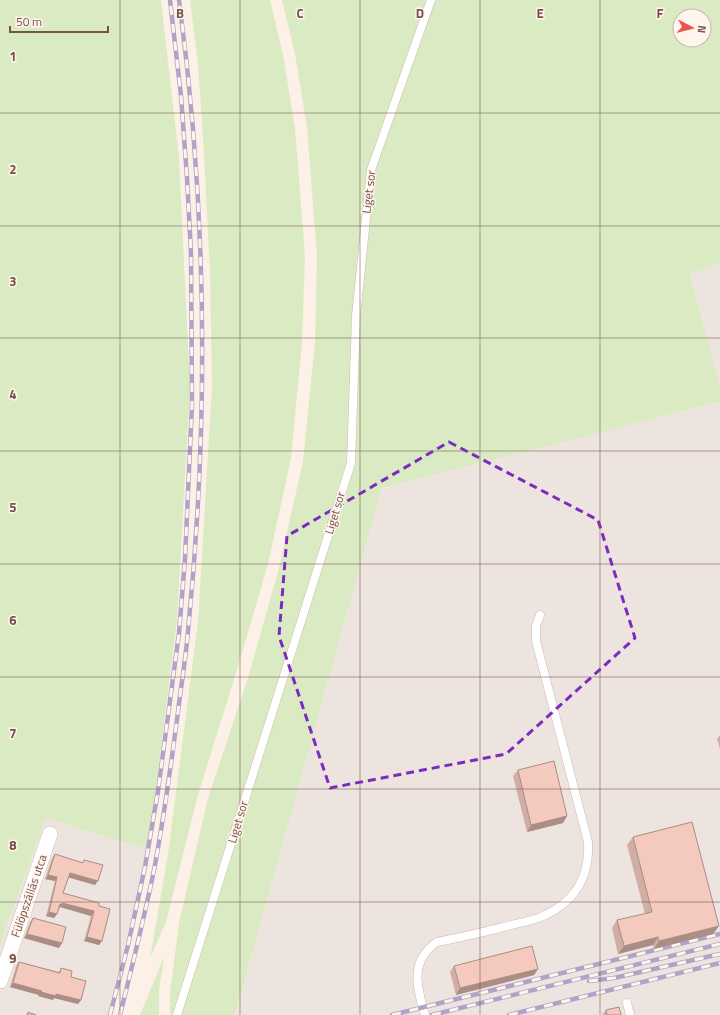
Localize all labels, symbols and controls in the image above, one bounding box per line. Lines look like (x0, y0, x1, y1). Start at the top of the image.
text: B (176, 3, 184, 23)
text: C (296, 3, 304, 23)
text: D (416, 3, 424, 23)
text: E (536, 3, 544, 23)
text: F (657, 3, 664, 23)
scale bar (10, 8, 108, 34)
north arrow (672, 8, 712, 48)
text: 50 m (16, 12, 42, 31)
text: N (694, 24, 710, 34)
text: 1 (9, 46, 17, 66)
text: 2 (9, 159, 17, 179)
street label: Liget sor (356, 169, 381, 215)
text: 3 (9, 271, 17, 291)
text: 4 (9, 384, 17, 404)
street label: Liget sor (319, 489, 350, 536)
text: 5 (9, 497, 17, 517)
text: 6 (9, 610, 17, 630)
text: 7 (9, 723, 17, 743)
street label: Liget sor (222, 798, 253, 845)
text: 8 (9, 835, 17, 855)
street label: Fülöpszállás utca (5, 852, 52, 940)
text: 9 (9, 948, 17, 968)

